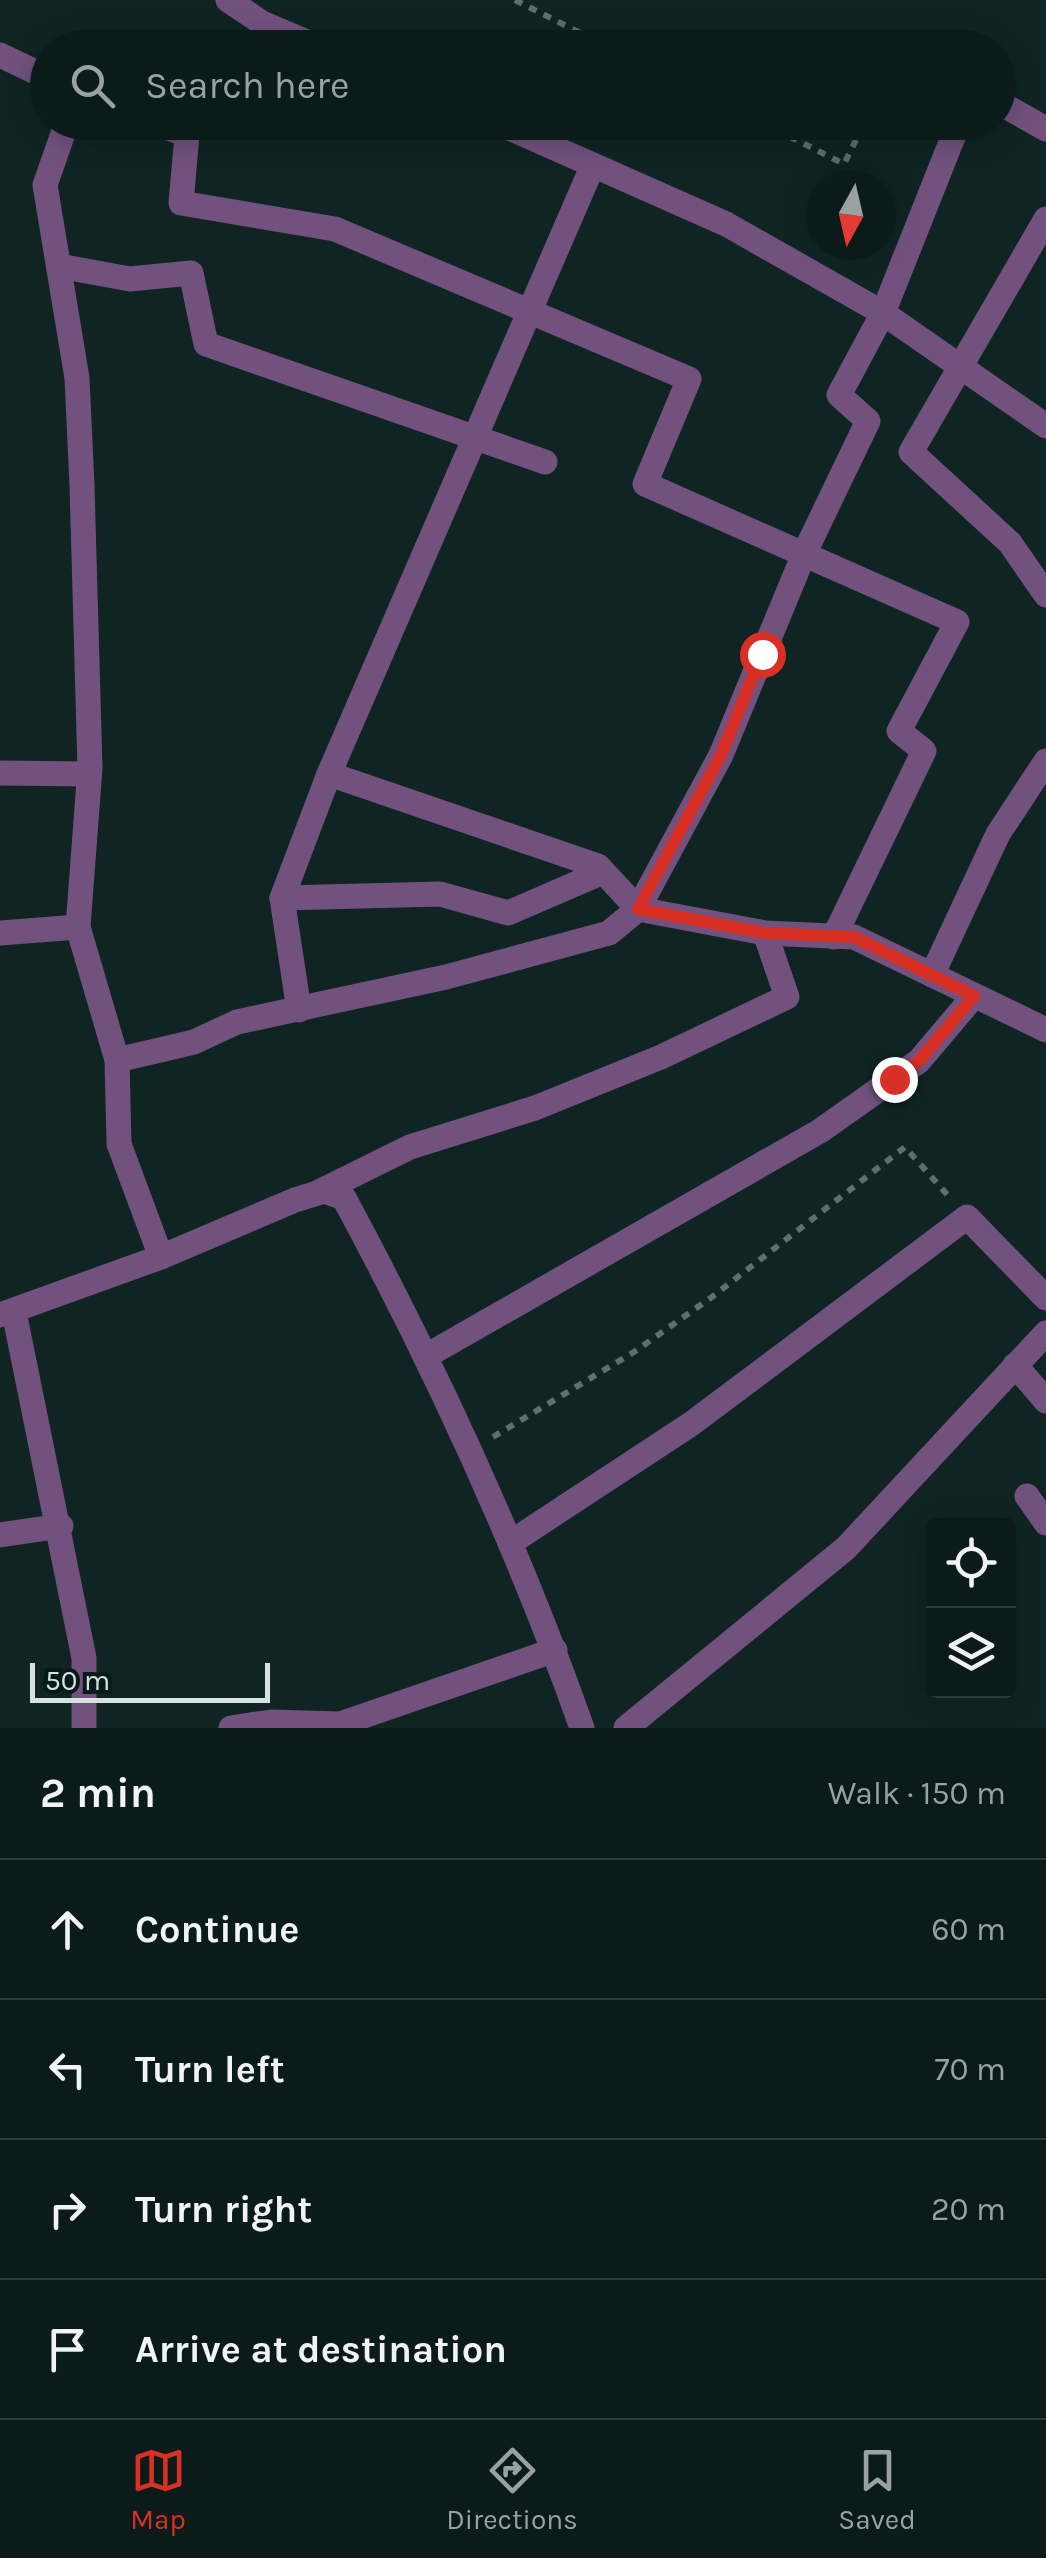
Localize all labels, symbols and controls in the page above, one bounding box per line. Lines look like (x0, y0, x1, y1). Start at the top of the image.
search box (30, 30, 1016, 140)
icon: search (65, 58, 120, 113)
text: Search here (145, 63, 349, 108)
north arrow (806, 170, 896, 260)
route start (740, 632, 786, 678)
route end (872, 1057, 918, 1103)
map controls (926, 1518, 1016, 1698)
button: locate (926, 1518, 1016, 1608)
button: layers (926, 1608, 1016, 1698)
scale bar (30, 1658, 270, 1702)
text: 50 m (45, 1664, 110, 1697)
text: 2 min (40, 1768, 156, 1818)
text: Walk · 150 m (828, 1775, 1006, 1812)
icon: ahead (40, 1902, 95, 1957)
text: Continue (135, 1907, 299, 1952)
text: 60 m (931, 1911, 1006, 1948)
icon: left (40, 2042, 95, 2097)
text: Turn left (135, 2047, 285, 2092)
text: 70 m (934, 2051, 1006, 2088)
icon: right (40, 2182, 95, 2237)
text: Turn right (135, 2187, 312, 2232)
text: 20 m (931, 2191, 1006, 2228)
icon: arrive (40, 2322, 95, 2377)
text: Arrive at destination (135, 2327, 507, 2372)
tab: Map (130, 2443, 186, 2536)
tab: Directions (446, 2443, 578, 2536)
tab: Saved (838, 2443, 916, 2536)

